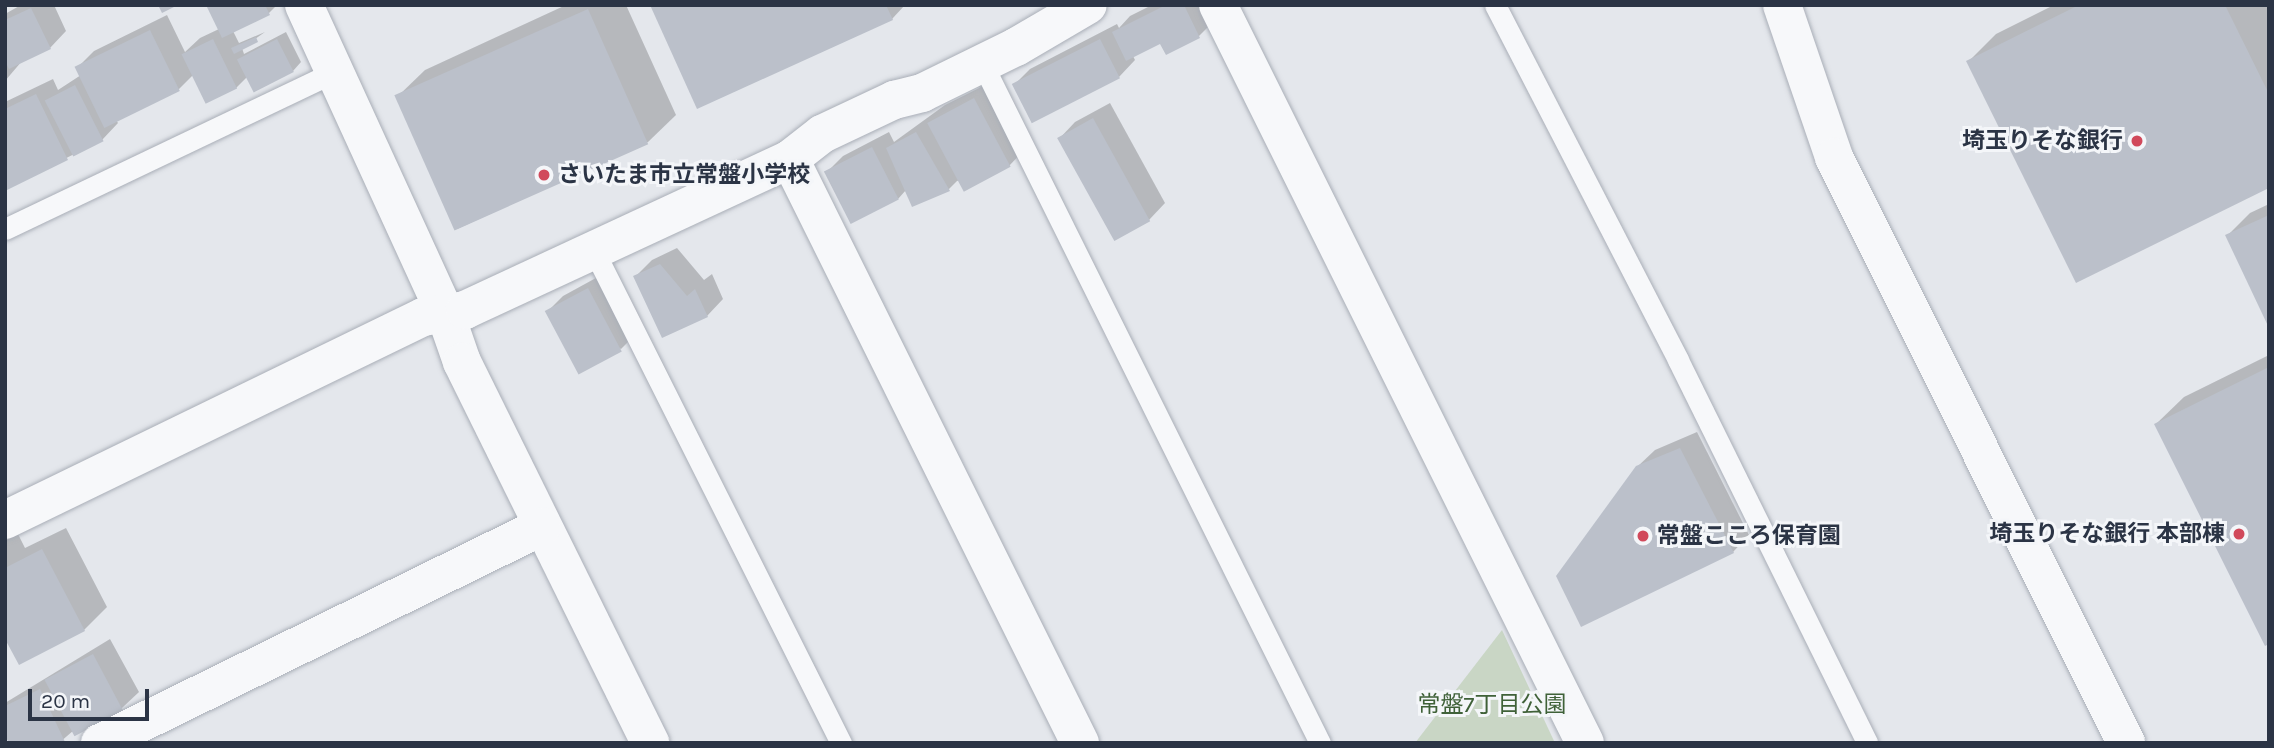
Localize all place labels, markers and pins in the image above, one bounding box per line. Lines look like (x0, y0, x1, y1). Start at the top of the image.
place label: 埼玉りそな銀行 (1962, 127, 2123, 155)
marker: 埼玉りそな銀行 (2129, 133, 2145, 149)
place label: さいたま市立常盤小学校 (558, 161, 811, 189)
marker: さいたま市立常盤小学校 (536, 167, 552, 183)
place label: 埼玉りそな銀行 本部棟 (1989, 520, 2225, 548)
place label: 常盤こころ保育園 (1657, 522, 1841, 550)
marker: 埼玉りそな銀行 本部棟 (2231, 526, 2247, 542)
marker: 常盤こころ保育園 (1635, 528, 1651, 544)

